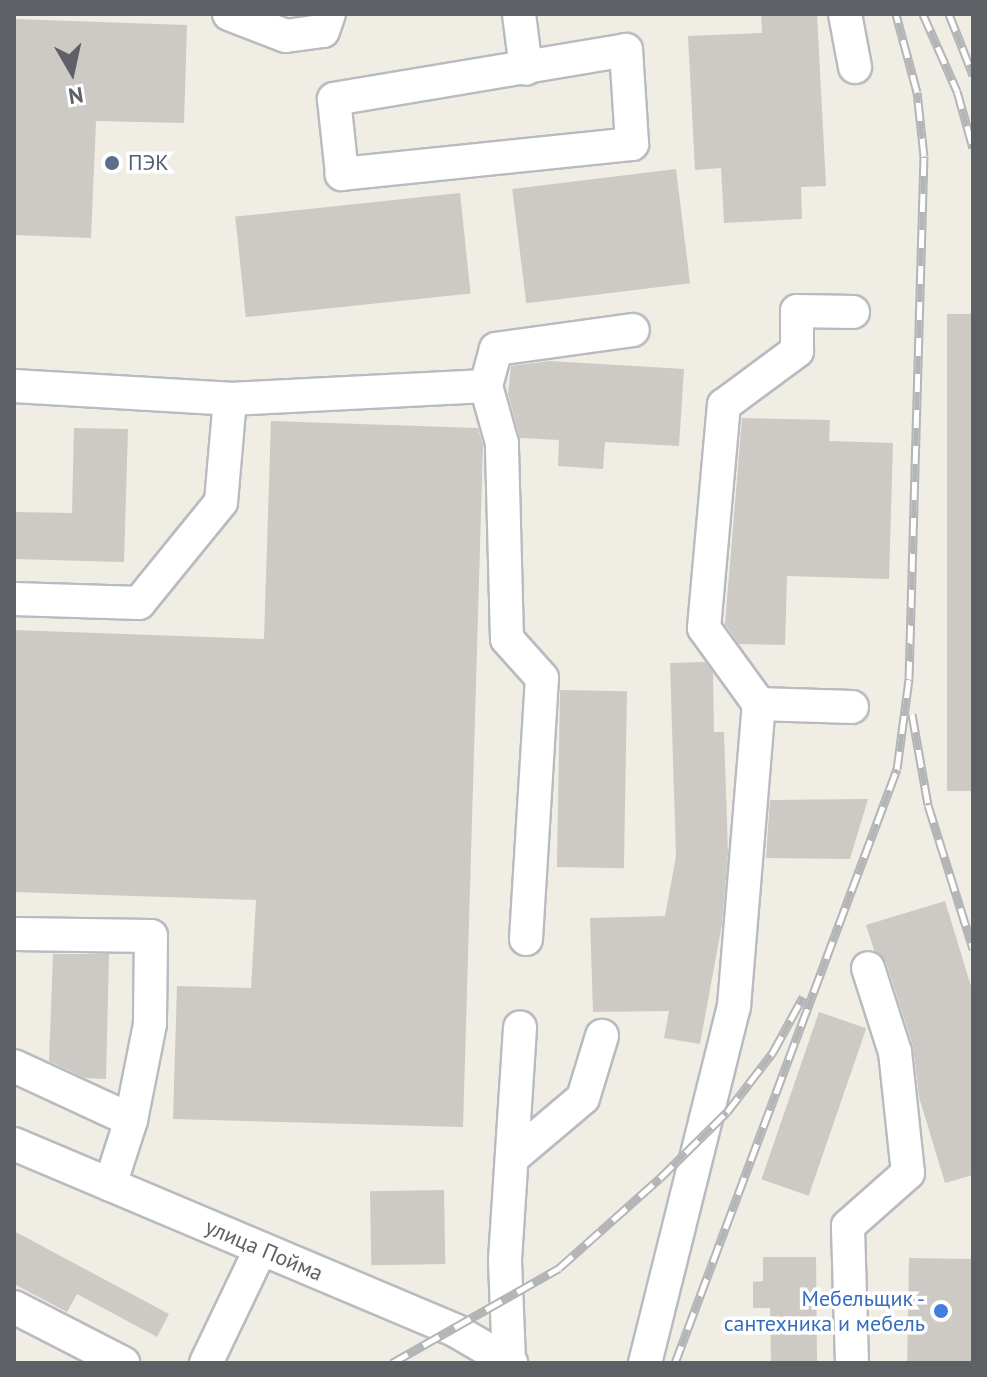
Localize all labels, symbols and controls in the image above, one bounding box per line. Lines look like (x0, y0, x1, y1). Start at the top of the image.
north arrow (32, 32, 112, 112)
text: N (66, 81, 85, 111)
place label: ПЭК (128, 150, 169, 176)
marker: ПЭК (103, 154, 121, 172)
street label: улица Пойма (201, 1213, 327, 1287)
place label: Мебельщик - сантехника и мебель (724, 1285, 925, 1336)
marker: Мебельщик - сантехника и мебель (932, 1302, 950, 1320)

